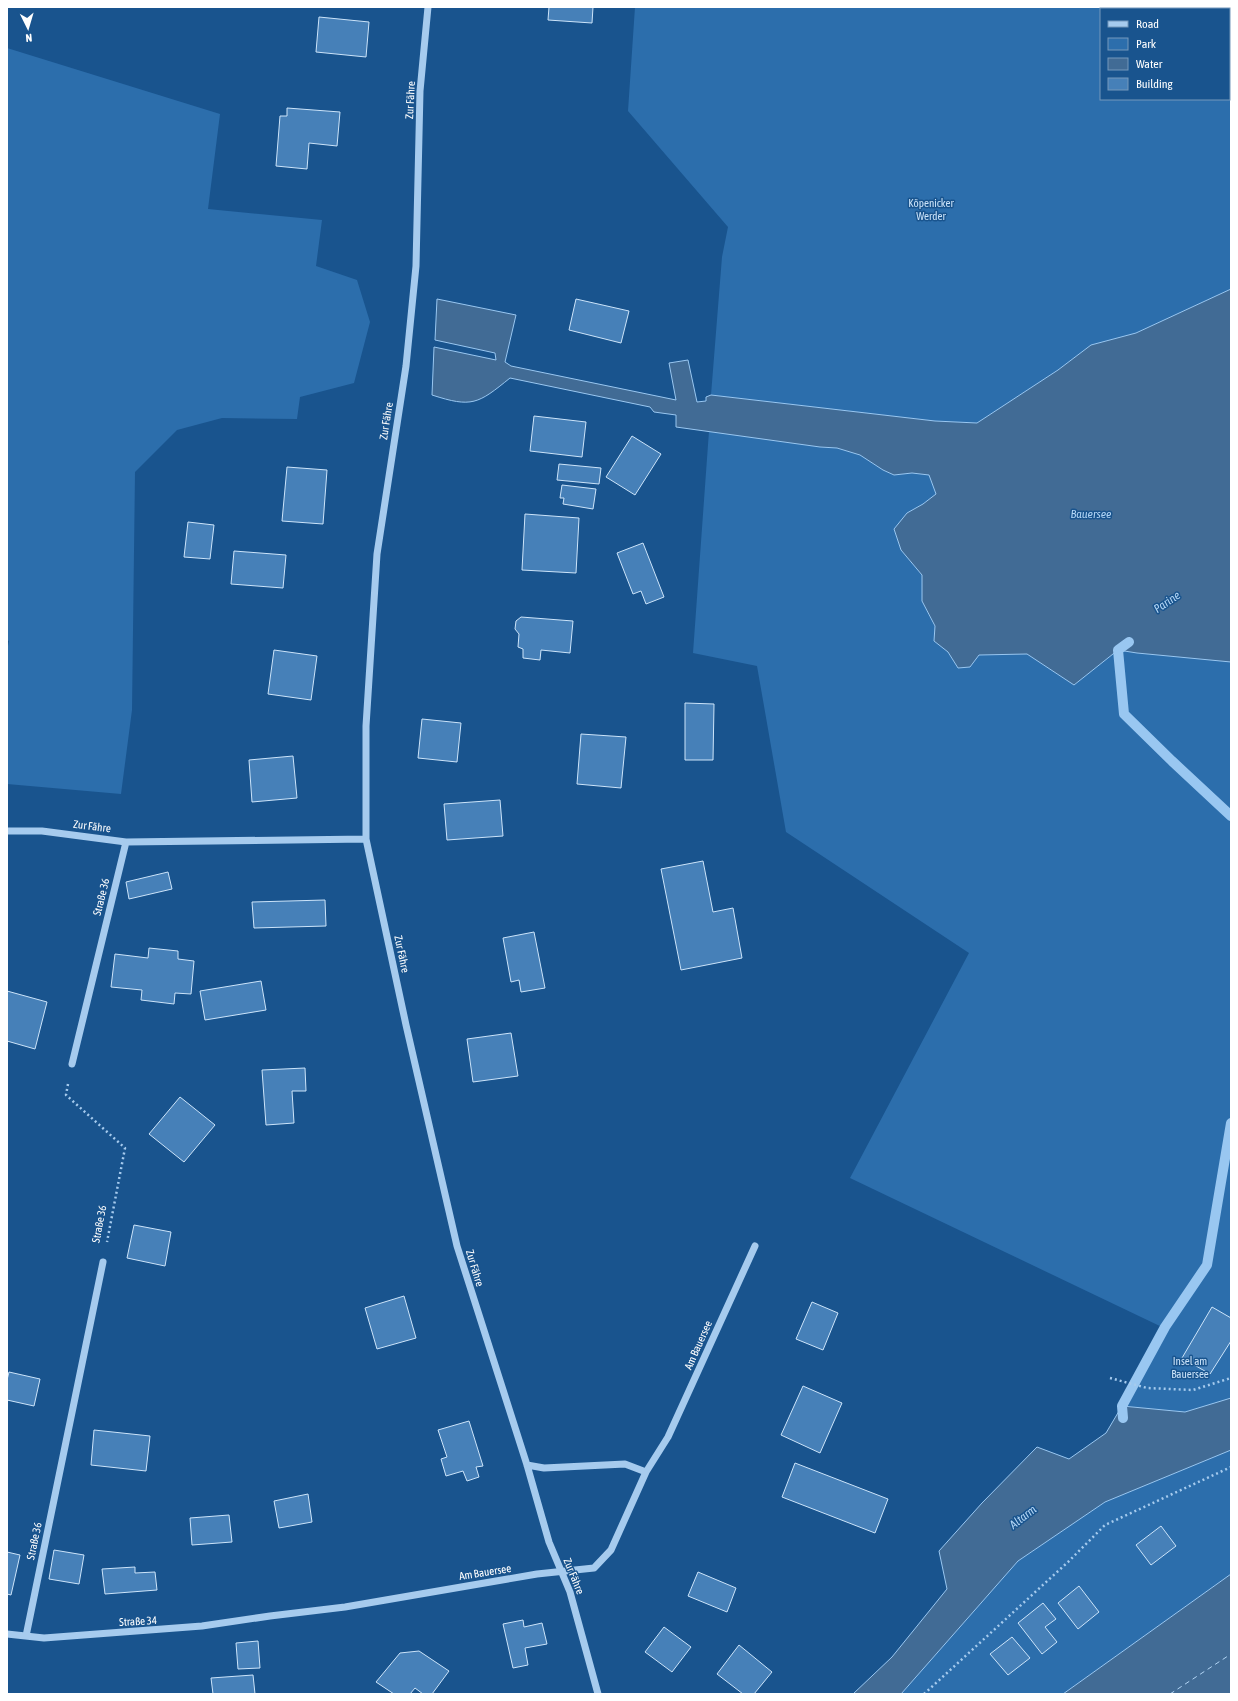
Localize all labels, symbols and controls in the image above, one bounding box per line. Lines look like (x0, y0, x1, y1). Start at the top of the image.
north arrow (8, 8, 48, 48)
legend (1100, 8, 1230, 100)
text: Road (1136, 17, 1159, 31)
text: N (25, 32, 33, 44)
text: Park (1136, 37, 1157, 51)
text: Water (1136, 57, 1163, 71)
text: Building (1136, 77, 1174, 91)
street label: Zur Fähre (403, 81, 417, 119)
park label: Köpenicker Werder (908, 197, 954, 222)
street label: Zur Fähre (377, 401, 395, 441)
water label: Bauersee (1071, 507, 1112, 521)
water label: Parine (1151, 588, 1183, 616)
street label: Zur Fähre (72, 818, 112, 834)
street label: Straße 36 (91, 877, 111, 917)
street label: Zur Fähre (392, 934, 412, 974)
street label: Straße 36 (89, 1204, 109, 1244)
street label: Zur Fähre (464, 1248, 486, 1288)
street label: Am Bauersee (682, 1319, 714, 1371)
park label: Insel am Bauersee (1171, 1355, 1209, 1380)
water label: Altarm (1006, 1502, 1039, 1532)
street label: Straße 36 (24, 1521, 44, 1561)
street label: Zur Fähre (561, 1556, 587, 1596)
street label: Am Bauersee (458, 1562, 512, 1582)
street label: Straße 34 (119, 1614, 157, 1628)

